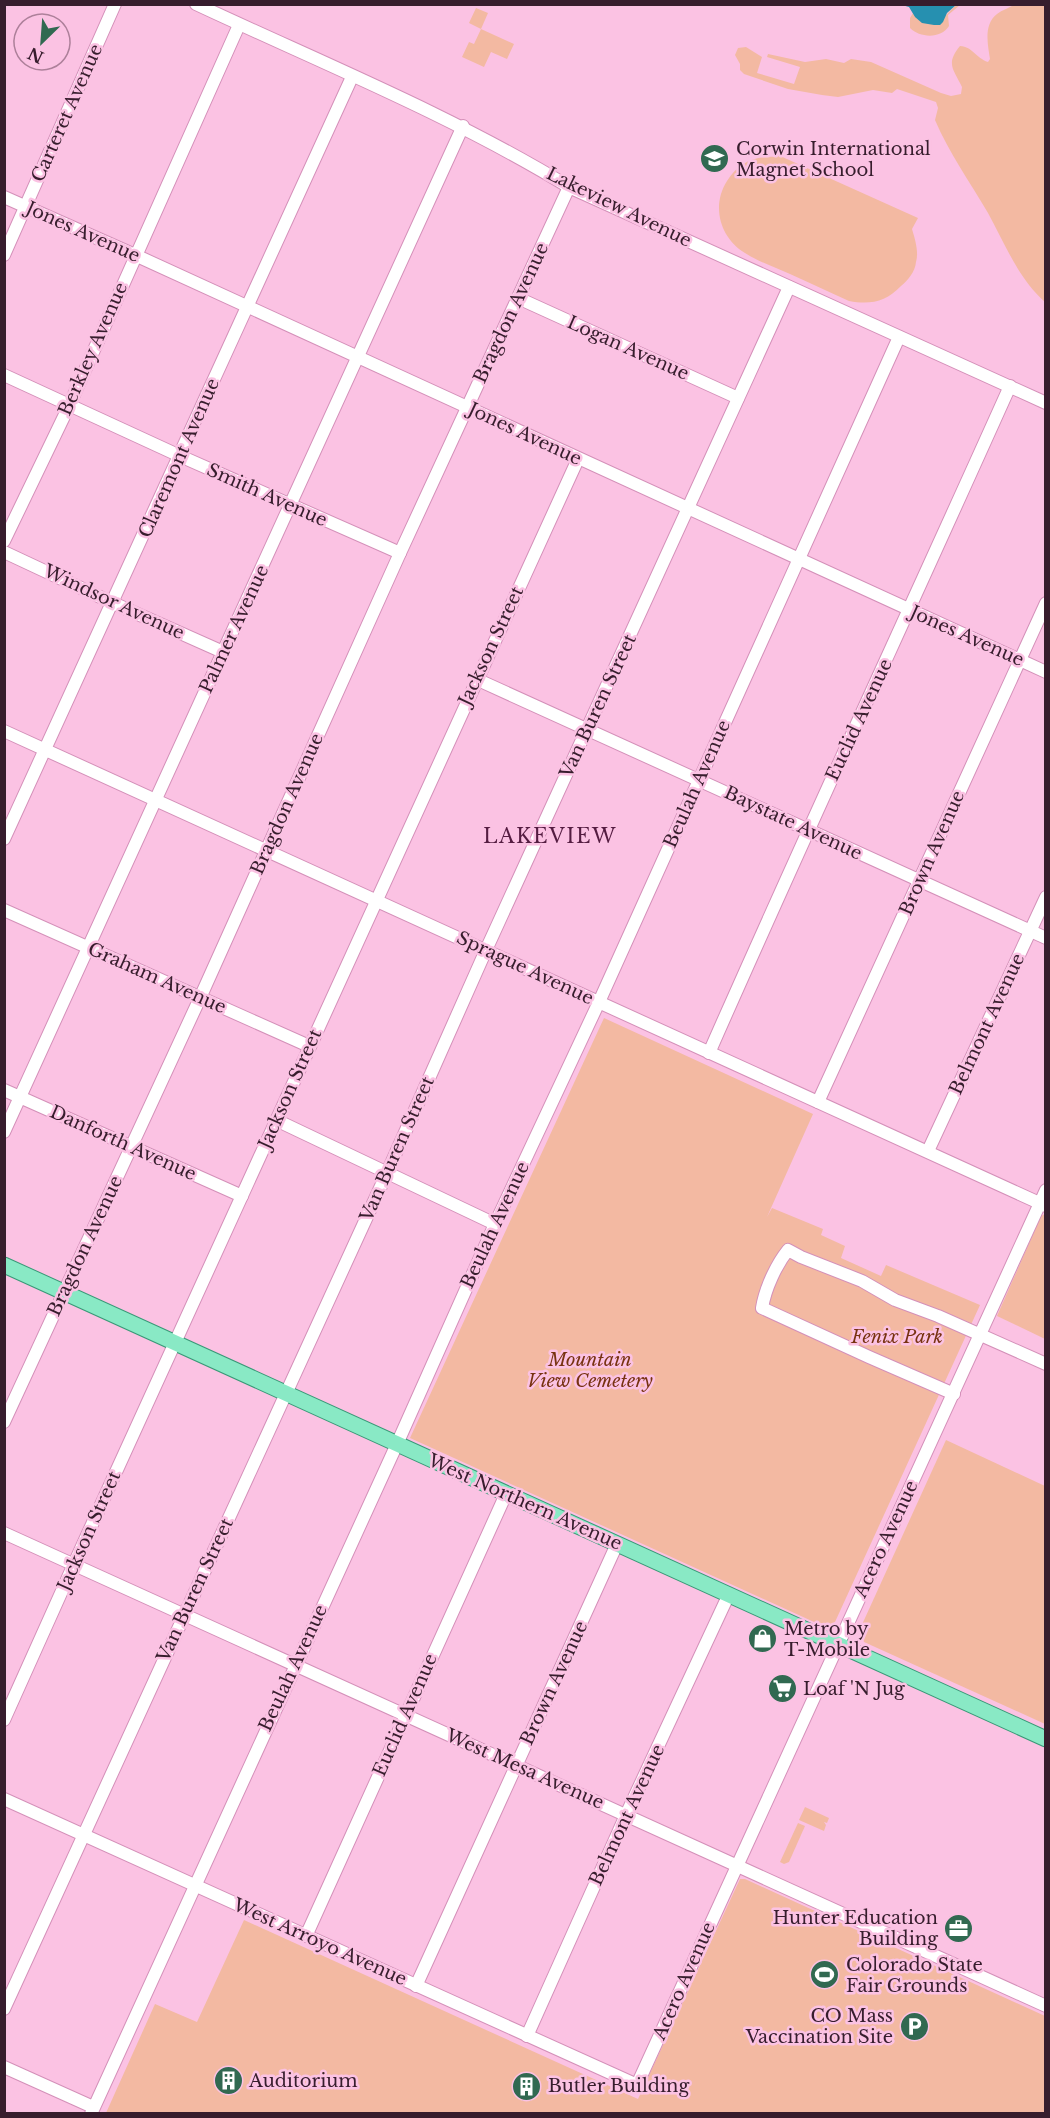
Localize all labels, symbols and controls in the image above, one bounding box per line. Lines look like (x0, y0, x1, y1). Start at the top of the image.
north arrow (12, 12, 72, 72)
street label: Carteret Avenue (27, 41, 107, 185)
text: N (25, 43, 47, 68)
place label: Corwin International Magnet School (736, 138, 931, 181)
school or university icon: Corwin International Magnet School (699, 143, 731, 175)
street label: Lakeview Avenue (543, 162, 695, 252)
street label: Jones Avenue (21, 196, 143, 267)
street label: Bragdon Avenue (469, 239, 553, 387)
street label: Berkley Avenue (54, 279, 132, 419)
street label: Logan Avenue (564, 311, 692, 385)
street label: Claremont Avenue (134, 375, 224, 541)
street label: Jones Avenue (463, 397, 585, 470)
street label: Smith Avenue (203, 459, 331, 531)
street label: Windsor Avenue (39, 559, 188, 644)
street label: Palmer Avenue (195, 561, 273, 697)
street label: Jackson Street (453, 583, 528, 711)
street label: Jones Avenue (905, 600, 1027, 671)
street label: Van Buren Street (555, 630, 641, 782)
street label: Euclid Avenue (821, 656, 897, 784)
street label: Beulah Avenue (659, 717, 735, 851)
street label: Bragdon Avenue (246, 730, 328, 878)
street label: Baystate Avenue (721, 781, 865, 865)
street label: Brown Avenue (895, 787, 969, 919)
district label: LAKEVIEW (483, 824, 617, 848)
street label: Sprague Avenue (453, 927, 597, 1009)
street label: Graham Avenue (85, 938, 229, 1018)
street label: Belmont Avenue (945, 950, 1029, 1098)
street label: Jackson Street (253, 1025, 326, 1154)
street label: Van Buren Street (355, 1073, 439, 1226)
street label: Danforth Avenue (46, 1101, 200, 1185)
street label: Beulah Avenue (456, 1158, 534, 1292)
street label: Bragdon Avenue (43, 1172, 127, 1320)
park label: Fenix Park (850, 1326, 943, 1348)
park label: Mountain View Cemetery (527, 1349, 653, 1392)
street label: West Northern Avenue (424, 1449, 625, 1555)
street label: Jackson Street (52, 1467, 125, 1596)
street label: Acero Avenue (849, 1477, 923, 1602)
street label: Van Buren Street (152, 1514, 238, 1666)
street label: Beulah Avenue (254, 1601, 332, 1735)
street label: Brown Avenue (516, 1617, 592, 1749)
place label: Metro by T-Mobile (784, 1618, 870, 1661)
shop icon: Metro by T-Mobile (747, 1623, 779, 1655)
street label: Euclid Avenue (368, 1650, 442, 1780)
supermarket icon: Loaf 'N Jug (766, 1673, 798, 1705)
place label: Loaf 'N Jug (803, 1678, 905, 1700)
street label: West Mesa Avenue (442, 1724, 607, 1814)
street label: Belmont Avenue (585, 1741, 669, 1889)
street label: West Arroyo Avenue (229, 1893, 410, 1990)
place label: Hunter Education Building (773, 1907, 938, 1950)
office icon: Hunter Education Building (943, 1912, 975, 1944)
street label: Acero Avenue (648, 1919, 720, 2044)
place label: Colorado State Fair Grounds (846, 1954, 983, 1997)
sports icon: Colorado State Fair Grounds (809, 1959, 841, 1991)
place label: CO Mass Vaccination Site (745, 2005, 893, 2048)
parking icon: CO Mass Vaccination Site (898, 2010, 930, 2042)
building icon: Auditorium (212, 2065, 244, 2097)
place label: Auditorium (248, 2070, 358, 2092)
building icon: Butler Building (511, 2070, 543, 2102)
place label: Butler Building (548, 2075, 689, 2097)

